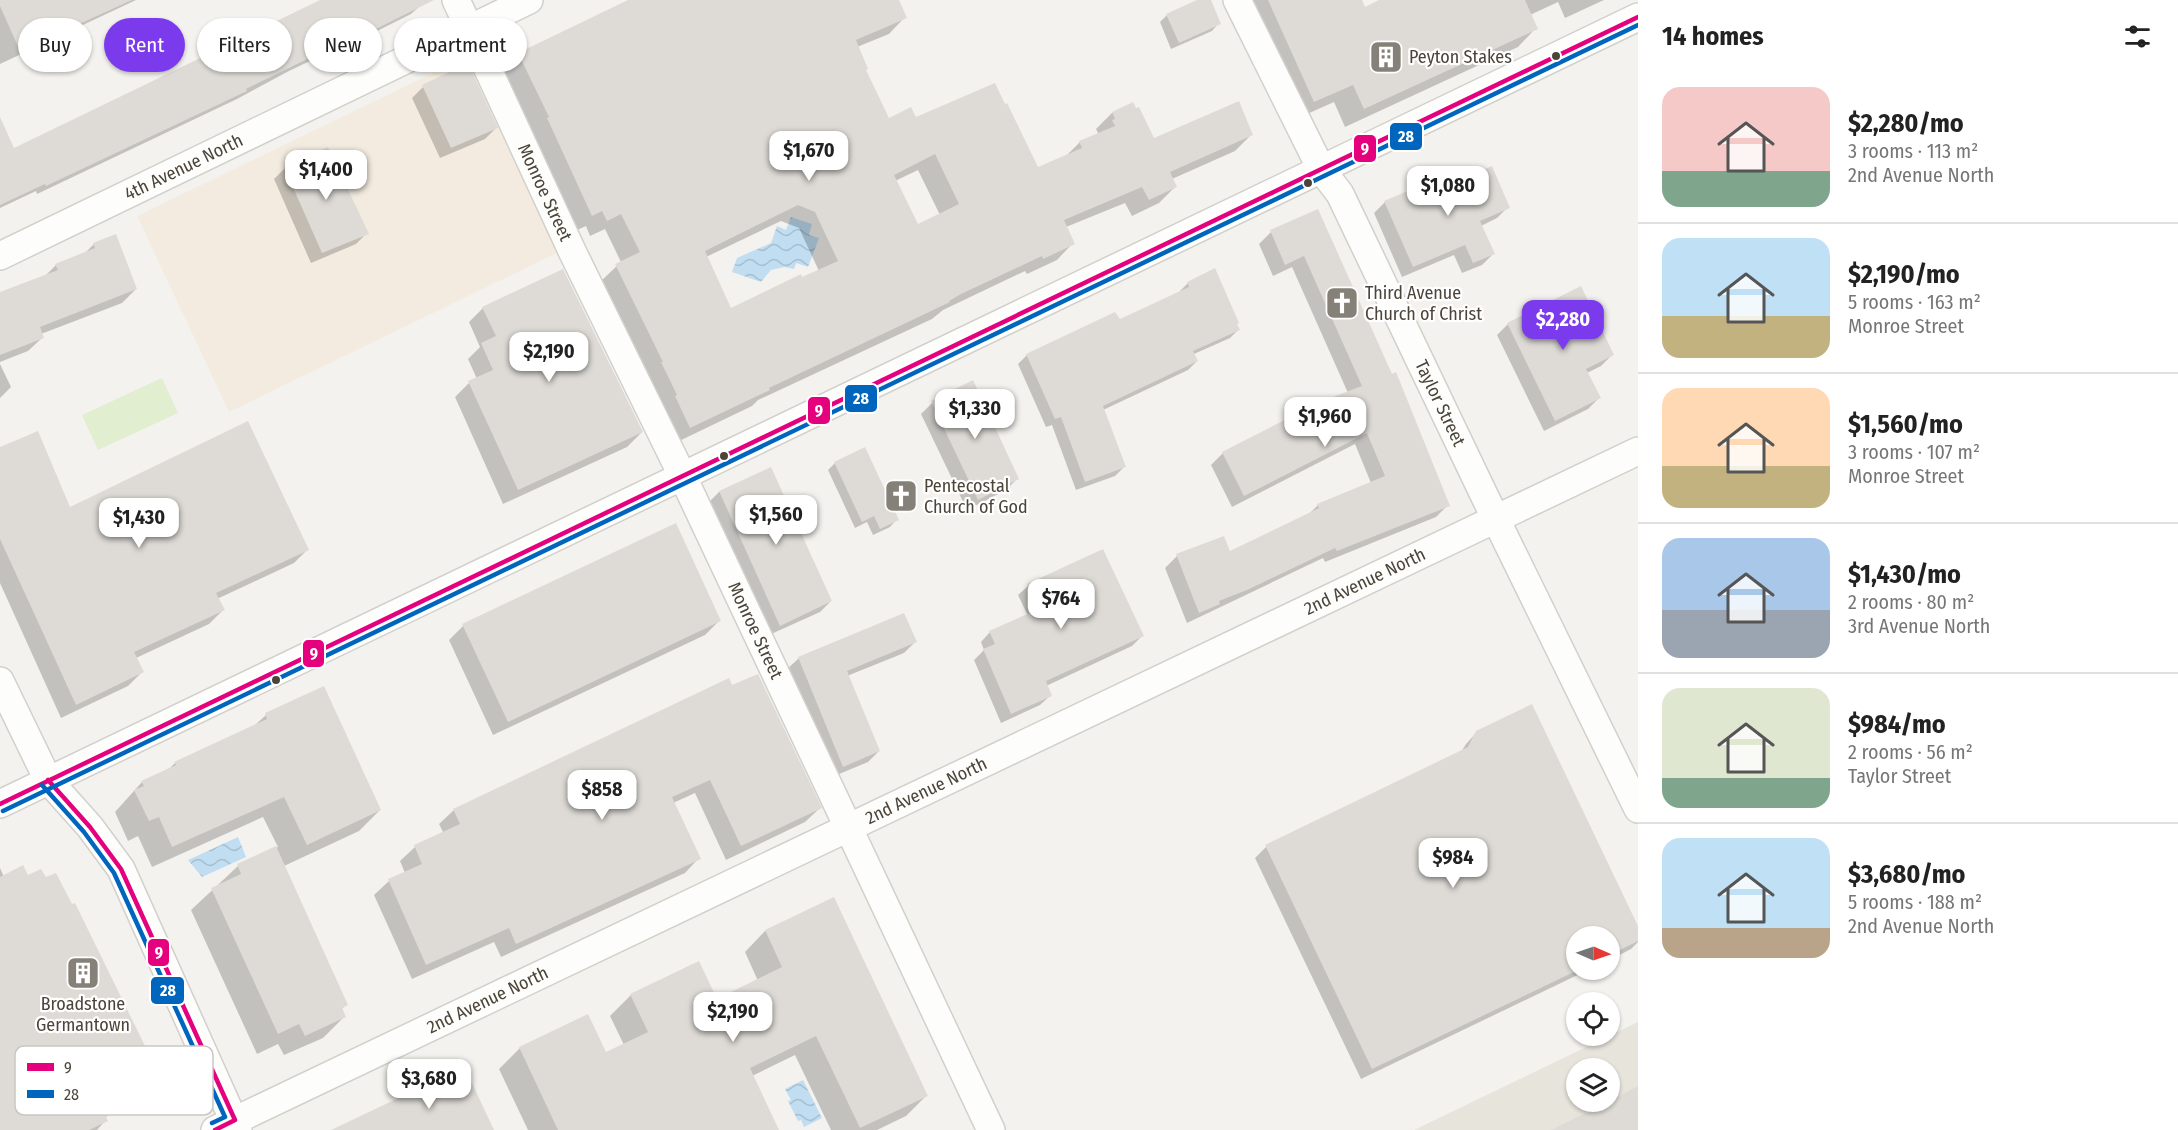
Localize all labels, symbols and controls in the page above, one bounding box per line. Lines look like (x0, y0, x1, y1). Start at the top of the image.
chip: Buy (18, 18, 92, 72)
chip: Rent (104, 18, 185, 72)
chip: Filters (197, 18, 292, 72)
chip: New (304, 18, 382, 72)
chip: Apartment (394, 18, 527, 72)
icon: filters (2121, 20, 2154, 53)
text: 14 homes (1662, 21, 1764, 52)
building icon: Peyton Stakes (1368, 39, 1404, 75)
place label: Peyton Stakes (1409, 46, 1512, 68)
unlabelled marker (1550, 50, 1562, 62)
text: $2,280/mo (1848, 108, 1964, 139)
icon: home (1710, 111, 1782, 183)
line badge: 28 (1389, 122, 1423, 151)
text: 28 (1397, 127, 1414, 146)
street label: 4th Avenue North (121, 129, 246, 205)
pin: $1,670 (760, 131, 858, 182)
line badge: 9 (1353, 134, 1377, 163)
text: $1,670 (783, 138, 835, 162)
text: 9 (1361, 139, 1369, 158)
text: 3 rooms · 113 m² (1848, 139, 1978, 163)
street label: Monroe Street (513, 140, 577, 245)
pin: $1,400 (277, 150, 375, 201)
text: $1,400 (299, 157, 353, 181)
text: 2nd Avenue North (1848, 163, 1994, 187)
pin: $1,080 (1399, 166, 1497, 217)
text: $1,080 (1421, 173, 1475, 197)
unlabelled marker (1302, 177, 1314, 189)
text: $2,190/mo (1848, 259, 1960, 290)
icon: home (1710, 262, 1782, 334)
place label: Third Avenue Church of Christ (1365, 282, 1482, 325)
church icon: Third Avenue Church of Christ (1324, 285, 1360, 321)
text: 5 rooms · 163 m² (1848, 290, 1981, 314)
pin: $2,280 (1514, 300, 1612, 351)
text: $2,280 (1536, 307, 1590, 331)
text: Monroe Street (1848, 314, 1964, 338)
pin: $2,190 (500, 332, 598, 383)
text: $2,190 (523, 339, 575, 363)
street label: Taylor Street (1410, 356, 1470, 450)
line badge: 28 (844, 384, 878, 413)
text: 28 (852, 389, 869, 408)
pin: $1,330 (926, 389, 1024, 440)
line badge: 9 (807, 396, 831, 425)
text: $1,330 (949, 396, 1001, 420)
pin: $1,960 (1276, 397, 1374, 448)
text: 9 (815, 401, 823, 420)
text: $1,960 (1298, 404, 1352, 428)
text: $1,560/mo (1848, 409, 1963, 440)
icon: home (1710, 412, 1782, 484)
text: 3 rooms · 107 m² (1848, 440, 1980, 464)
unlabelled marker (718, 450, 730, 462)
text: Monroe Street (1848, 464, 1964, 488)
place label: Pentecostal Church of God (924, 475, 1028, 518)
church icon: Pentecostal Church of God (883, 478, 919, 514)
pin: $1,560 (727, 495, 825, 546)
pin: $1,430 (90, 498, 188, 549)
text: $1,560 (749, 502, 803, 526)
text: $1,430 (113, 505, 165, 529)
street label: 2nd Avenue North (1301, 543, 1429, 620)
text: $1,430/mo (1848, 559, 1961, 590)
icon: home (1710, 562, 1782, 634)
street label: Monroe Street (723, 579, 788, 683)
pin: $764 (1025, 579, 1097, 630)
text: $764 (1042, 586, 1080, 610)
text: 2 rooms · 80 m² (1848, 590, 1974, 614)
text: 3rd Avenue North (1848, 614, 1990, 638)
line badge: 9 (302, 639, 325, 668)
text: 9 (310, 644, 318, 663)
unlabelled marker (270, 674, 282, 686)
text: $984/mo (1848, 709, 1946, 740)
icon: home (1710, 712, 1782, 784)
text: 2 rooms · 56 m² (1848, 740, 1973, 764)
street label: 2nd Avenue North (862, 752, 990, 829)
text: Taylor Street (1848, 764, 1951, 788)
pin: $858 (566, 770, 638, 821)
text: $858 (582, 777, 622, 801)
pin: $984 (1417, 838, 1489, 889)
text: $984 (1433, 845, 1473, 869)
text: $3,680/mo (1848, 859, 1966, 890)
icon: home (1710, 862, 1782, 934)
text: 5 rooms · 188 m² (1848, 890, 1982, 914)
text: 2nd Avenue North (1848, 914, 1994, 938)
north arrow (1566, 926, 1620, 980)
map controls (1566, 926, 1620, 1112)
line badge: 9 (147, 938, 170, 967)
text: 9 (155, 943, 163, 962)
building icon: Broadstone Germantown (65, 955, 101, 991)
street label: 2nd Avenue North (423, 962, 552, 1038)
line badge: 28 (150, 976, 185, 1005)
text: 28 (159, 981, 176, 1000)
pin: $2,190 (684, 992, 782, 1043)
button: locate (1566, 992, 1620, 1046)
place label: Broadstone Germantown (36, 993, 130, 1036)
text: $2,190 (707, 999, 759, 1023)
legend (15, 1046, 213, 1115)
text: 9 (64, 1058, 72, 1077)
button: layers (1566, 1058, 1620, 1112)
pin: $3,680 (380, 1059, 478, 1110)
text: $3,680 (401, 1066, 457, 1090)
text: 28 (64, 1085, 79, 1104)

